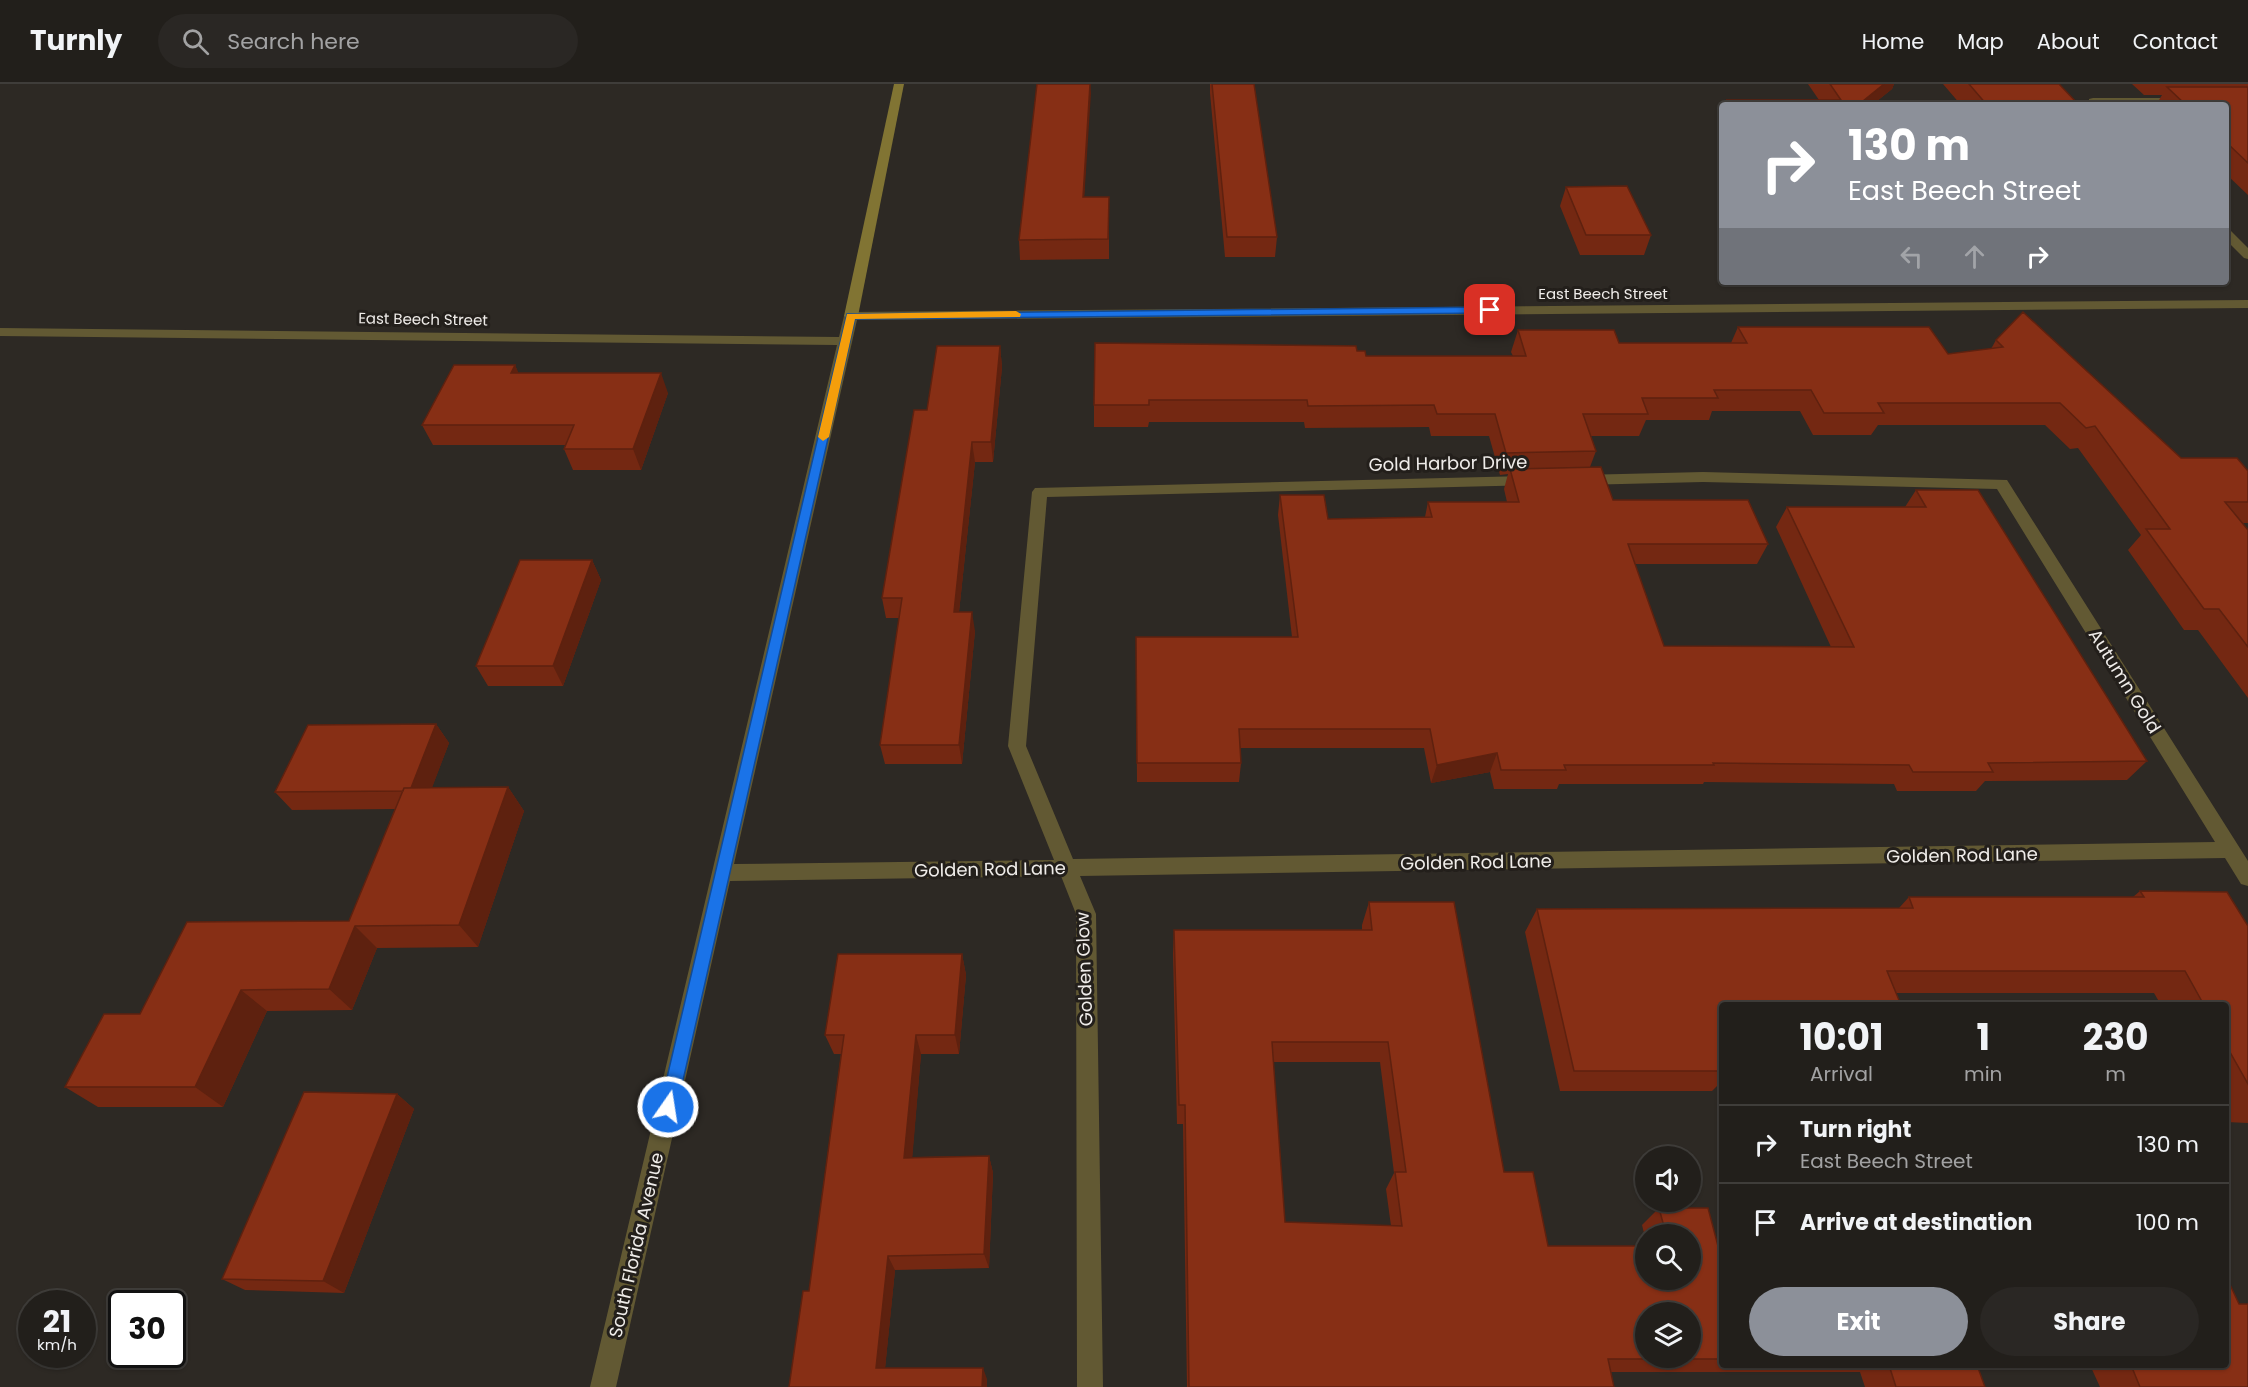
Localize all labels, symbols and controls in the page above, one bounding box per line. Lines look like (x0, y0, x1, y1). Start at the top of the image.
search box (158, 14, 578, 68)
text: Turnly (30, 21, 122, 60)
icon: search (179, 25, 212, 58)
text: Search here (227, 26, 360, 57)
text: Home (1862, 27, 1924, 56)
text: Map (1957, 27, 2004, 56)
text: About (2037, 27, 2100, 56)
text: Contact (2133, 27, 2218, 56)
text: 130 m (1848, 116, 1970, 175)
icon: right (1749, 126, 1827, 204)
text: East Beech Street (1848, 172, 2081, 209)
icon: left (1895, 240, 1928, 273)
icon: ahead (1958, 240, 1991, 273)
icon: right (2021, 240, 2054, 273)
street label: East Beech Street (1538, 283, 1668, 304)
pin (1464, 284, 1515, 335)
icon: arrive (1473, 293, 1506, 326)
street label: East Beech Street (358, 307, 488, 331)
street label: Gold Harbor Drive (1368, 449, 1528, 477)
street label: Autumn Gold (2083, 624, 2167, 738)
street label: Golden Rod Lane (1886, 841, 2038, 869)
street label: Golden Rod Lane (1400, 848, 1552, 876)
street label: Golden Rod Lane (914, 855, 1066, 883)
street label: Golden Glow (1070, 911, 1098, 1027)
text: 10:01 (1799, 1012, 1884, 1063)
text: 1 (1976, 1012, 1990, 1063)
text: 230 (2083, 1012, 2149, 1063)
text: Arrival (1810, 1060, 1873, 1088)
text: min (1964, 1060, 2002, 1088)
text: m (2105, 1060, 2126, 1088)
position arrow (636, 1075, 700, 1139)
text: Turn right (1800, 1114, 1911, 1145)
icon: right (1749, 1128, 1782, 1161)
text: 130 m (2137, 1129, 2199, 1160)
map controls (1635, 1146, 1701, 1368)
button: sound (1635, 1146, 1701, 1212)
text: East Beech Street (1800, 1147, 1973, 1175)
street label: South Florida Avenue (603, 1150, 669, 1340)
icon: arrive (1749, 1206, 1782, 1239)
text: Arrive at destination (1800, 1207, 2032, 1238)
text: 100 m (2136, 1207, 2199, 1238)
button: search (1635, 1224, 1701, 1290)
button: Exit (1749, 1287, 1968, 1356)
button: Share (1980, 1287, 2199, 1356)
speed limit sign: 30 (108, 1290, 186, 1368)
text: 21 (43, 1300, 71, 1343)
button: layers (1635, 1302, 1701, 1368)
text: km/h (37, 1334, 77, 1355)

